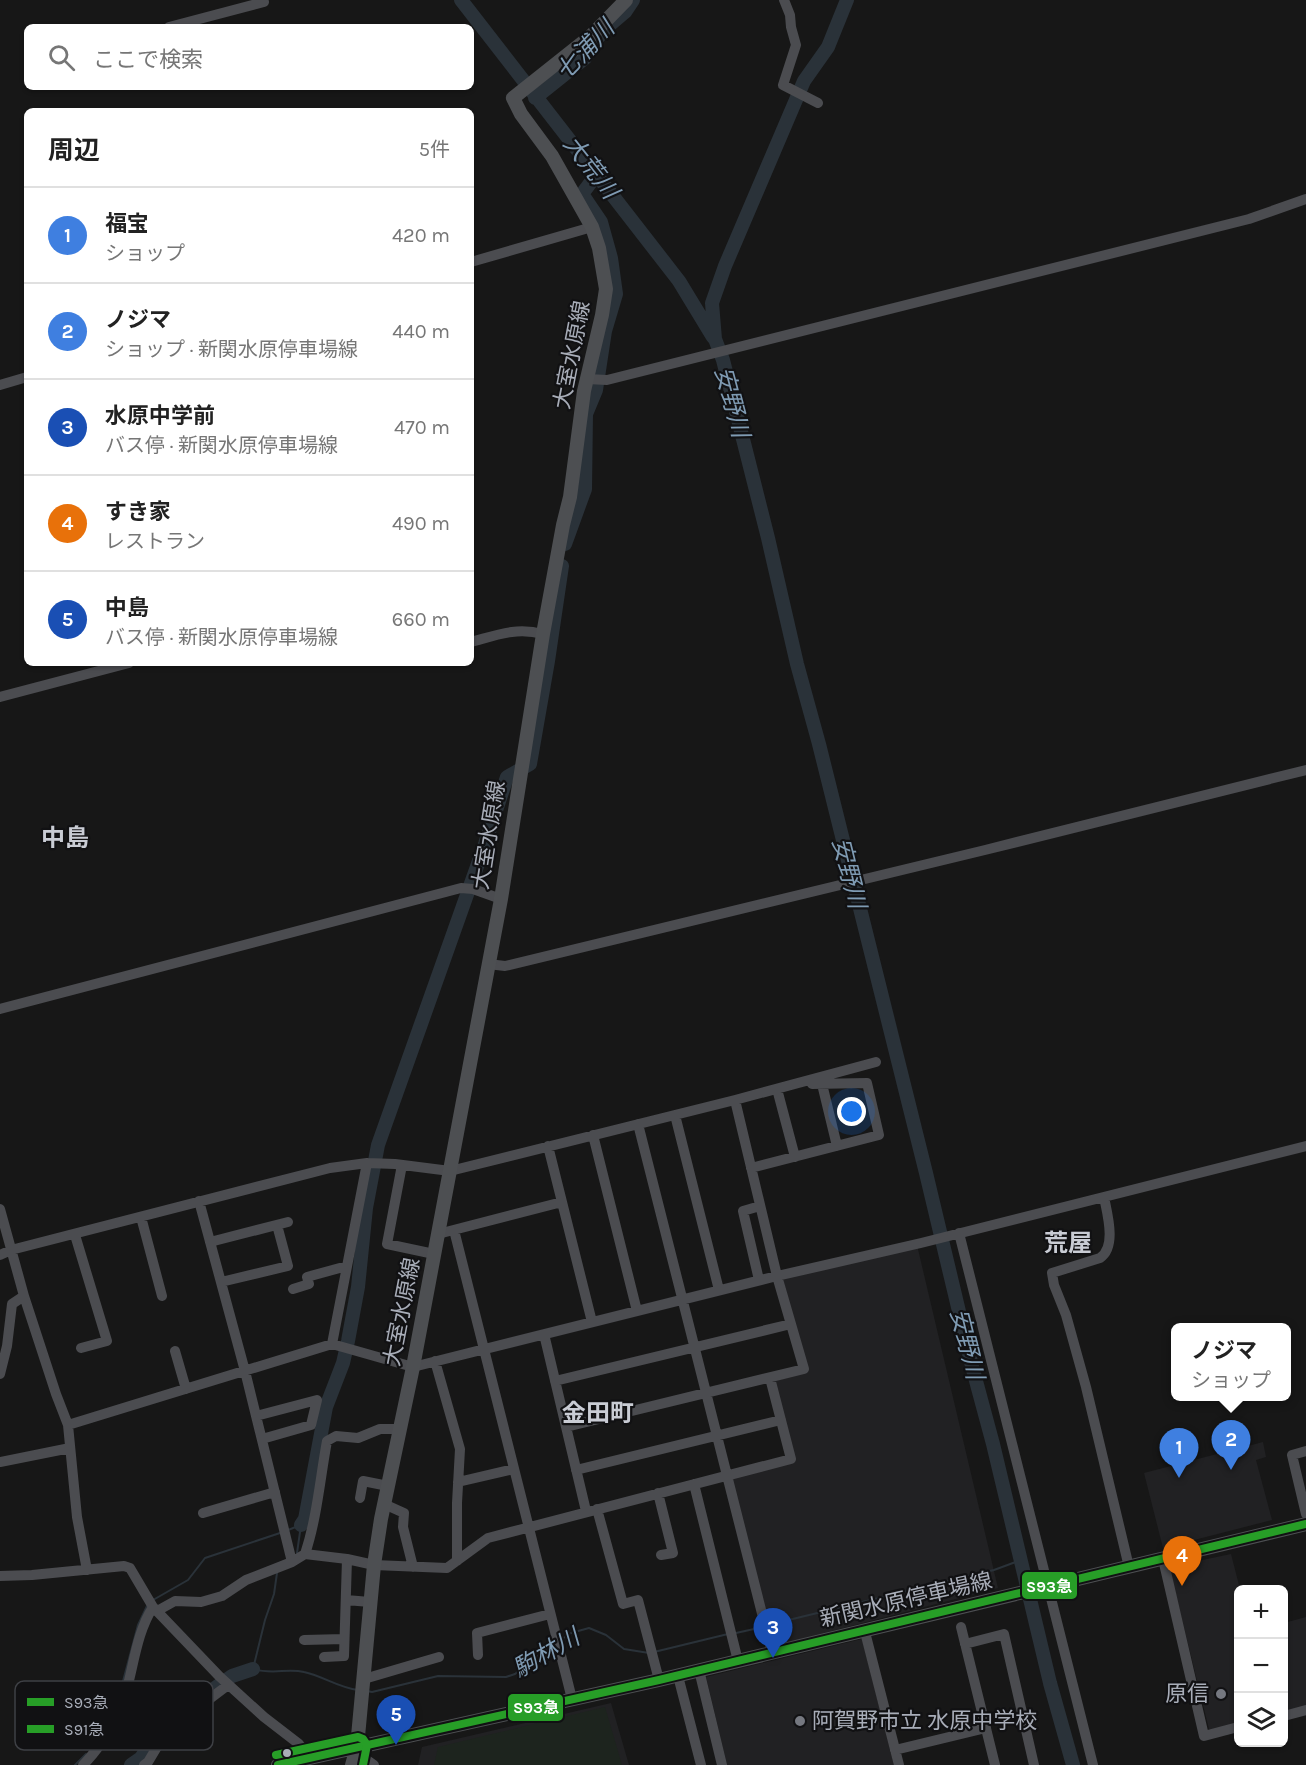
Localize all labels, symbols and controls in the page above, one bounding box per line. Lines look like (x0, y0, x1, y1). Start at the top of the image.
water label: 七浦川 (550, 12, 622, 86)
search box (24, 24, 474, 90)
icon: search (45, 41, 78, 74)
text: ここで検索 (93, 47, 203, 73)
water label: 大荒川 (558, 130, 626, 206)
text: 周辺 (48, 135, 100, 166)
text: 5件 (419, 138, 450, 161)
text: 福宝 (105, 211, 149, 237)
text: 1 (64, 224, 71, 247)
text: 420 m (392, 224, 450, 247)
text: ショップ (105, 242, 185, 265)
street label: 大室水原線 (549, 299, 595, 411)
text: ノジマ (105, 307, 171, 333)
text: 2 (61, 320, 74, 343)
text: 440 m (392, 320, 450, 343)
text: ショップ · 新関水原停車場線 (105, 338, 358, 361)
water label: 安野川 (709, 364, 756, 443)
text: 水原中学前 (105, 403, 215, 429)
text: 3 (61, 416, 74, 439)
text: 470 m (394, 416, 450, 439)
text: バス停 · 新関水原停車場線 (105, 434, 338, 457)
text: すき家 (105, 499, 171, 525)
text: 4 (62, 512, 73, 535)
text: 490 m (392, 512, 450, 535)
text: レストラン (105, 530, 205, 553)
text: 中島 (105, 595, 149, 621)
text: 5 (62, 608, 73, 631)
text: 660 m (392, 608, 450, 631)
text: バス停 · 新関水原停車場線 (105, 626, 338, 649)
street label: 大室水原線 (468, 779, 510, 891)
district label: 中島 (41, 824, 89, 852)
water label: 安野川 (827, 835, 872, 914)
your location (837, 1097, 866, 1126)
district label: 荒屋 (1044, 1229, 1092, 1257)
street label: 大室水原線 (379, 1256, 425, 1368)
water label: 安野川 (945, 1306, 990, 1385)
popup (1171, 1323, 1291, 1401)
text: ノジマ (1191, 1338, 1257, 1364)
text: ショップ (1191, 1369, 1271, 1392)
district label: 金田町 (562, 1399, 634, 1427)
pin: 2 (1212, 1420, 1250, 1470)
pin: 1 (1160, 1428, 1198, 1478)
pin: 4 (1162, 1536, 1202, 1586)
street label: 新関水原停車場線 (817, 1568, 995, 1632)
line badge: S93急 (1021, 1571, 1078, 1600)
text: S93急 (1026, 1577, 1072, 1596)
map controls (1234, 1585, 1288, 1747)
button: + (1234, 1585, 1288, 1639)
pin: 3 (754, 1608, 792, 1658)
water label: 駒林川 (508, 1621, 587, 1683)
button: − (1234, 1639, 1288, 1693)
legend (15, 1681, 213, 1750)
place label: 原信 (1165, 1681, 1209, 1707)
marker: 原信 (1214, 1687, 1228, 1701)
text: S93急 (64, 1693, 108, 1712)
line badge: S93急 (507, 1693, 564, 1722)
button: layers (1234, 1693, 1288, 1747)
pin: 5 (376, 1696, 416, 1745)
text: S93急 (513, 1698, 559, 1717)
place label: 阿賀野市立 水原中学校 (812, 1708, 1037, 1734)
marker: 阿賀野市立 水原中学校 (793, 1714, 807, 1728)
text: S91急 (64, 1720, 104, 1739)
unlabelled marker (281, 1747, 293, 1759)

